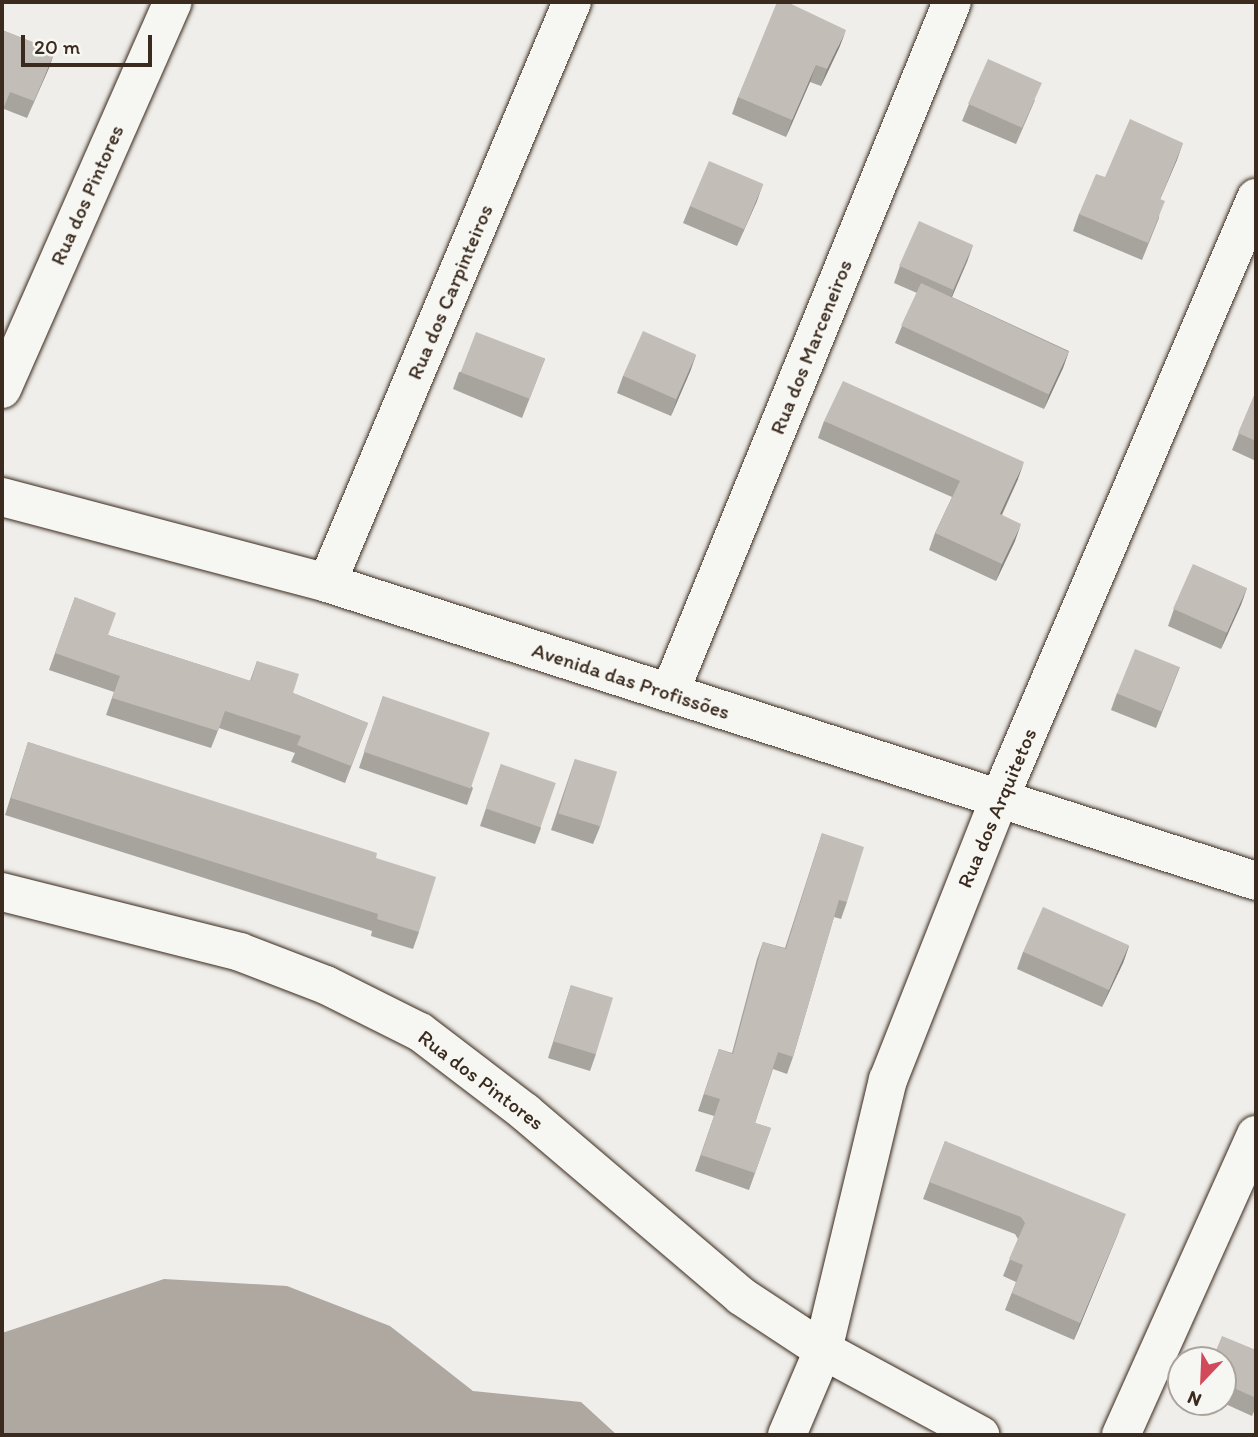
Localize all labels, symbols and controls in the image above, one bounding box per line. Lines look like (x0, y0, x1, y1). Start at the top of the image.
scale bar (24, 21, 156, 65)
text: 20 m (34, 34, 80, 59)
street label: Rua dos Pintores (45, 121, 129, 269)
street label: Rua dos Carpinteiros (402, 201, 498, 383)
street label: Rua dos Marceneiros (764, 256, 858, 438)
street label: Avenida das Profissões (529, 637, 733, 725)
street label: Rua dos Arquitetos (952, 724, 1042, 892)
street label: Rua dos Pintores (413, 1024, 549, 1136)
north arrow (1167, 1346, 1237, 1416)
text: N (1184, 1386, 1205, 1412)

